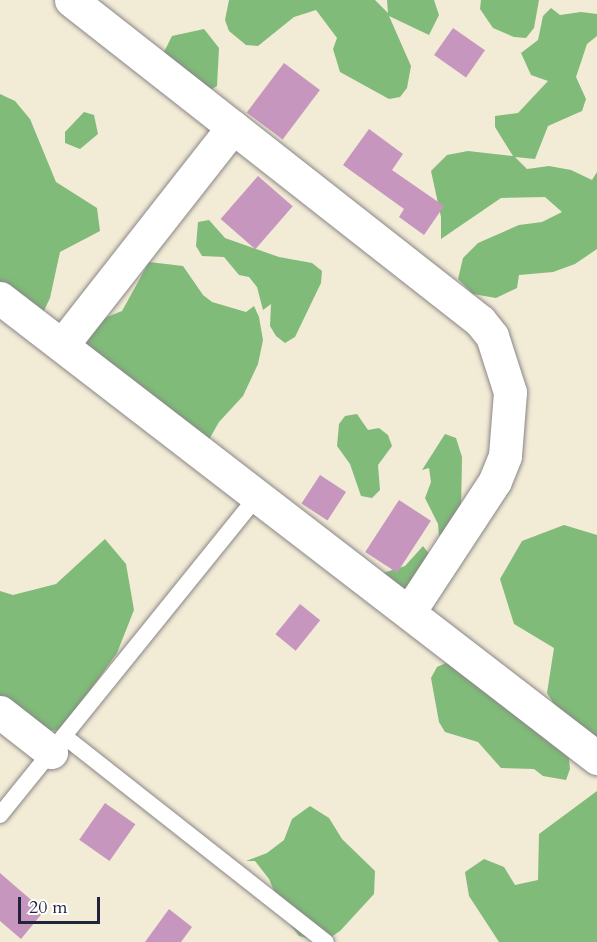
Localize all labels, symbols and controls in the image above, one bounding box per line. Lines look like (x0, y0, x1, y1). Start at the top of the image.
scale bar (21, 885, 104, 923)
text: 20 m (29, 895, 68, 920)

